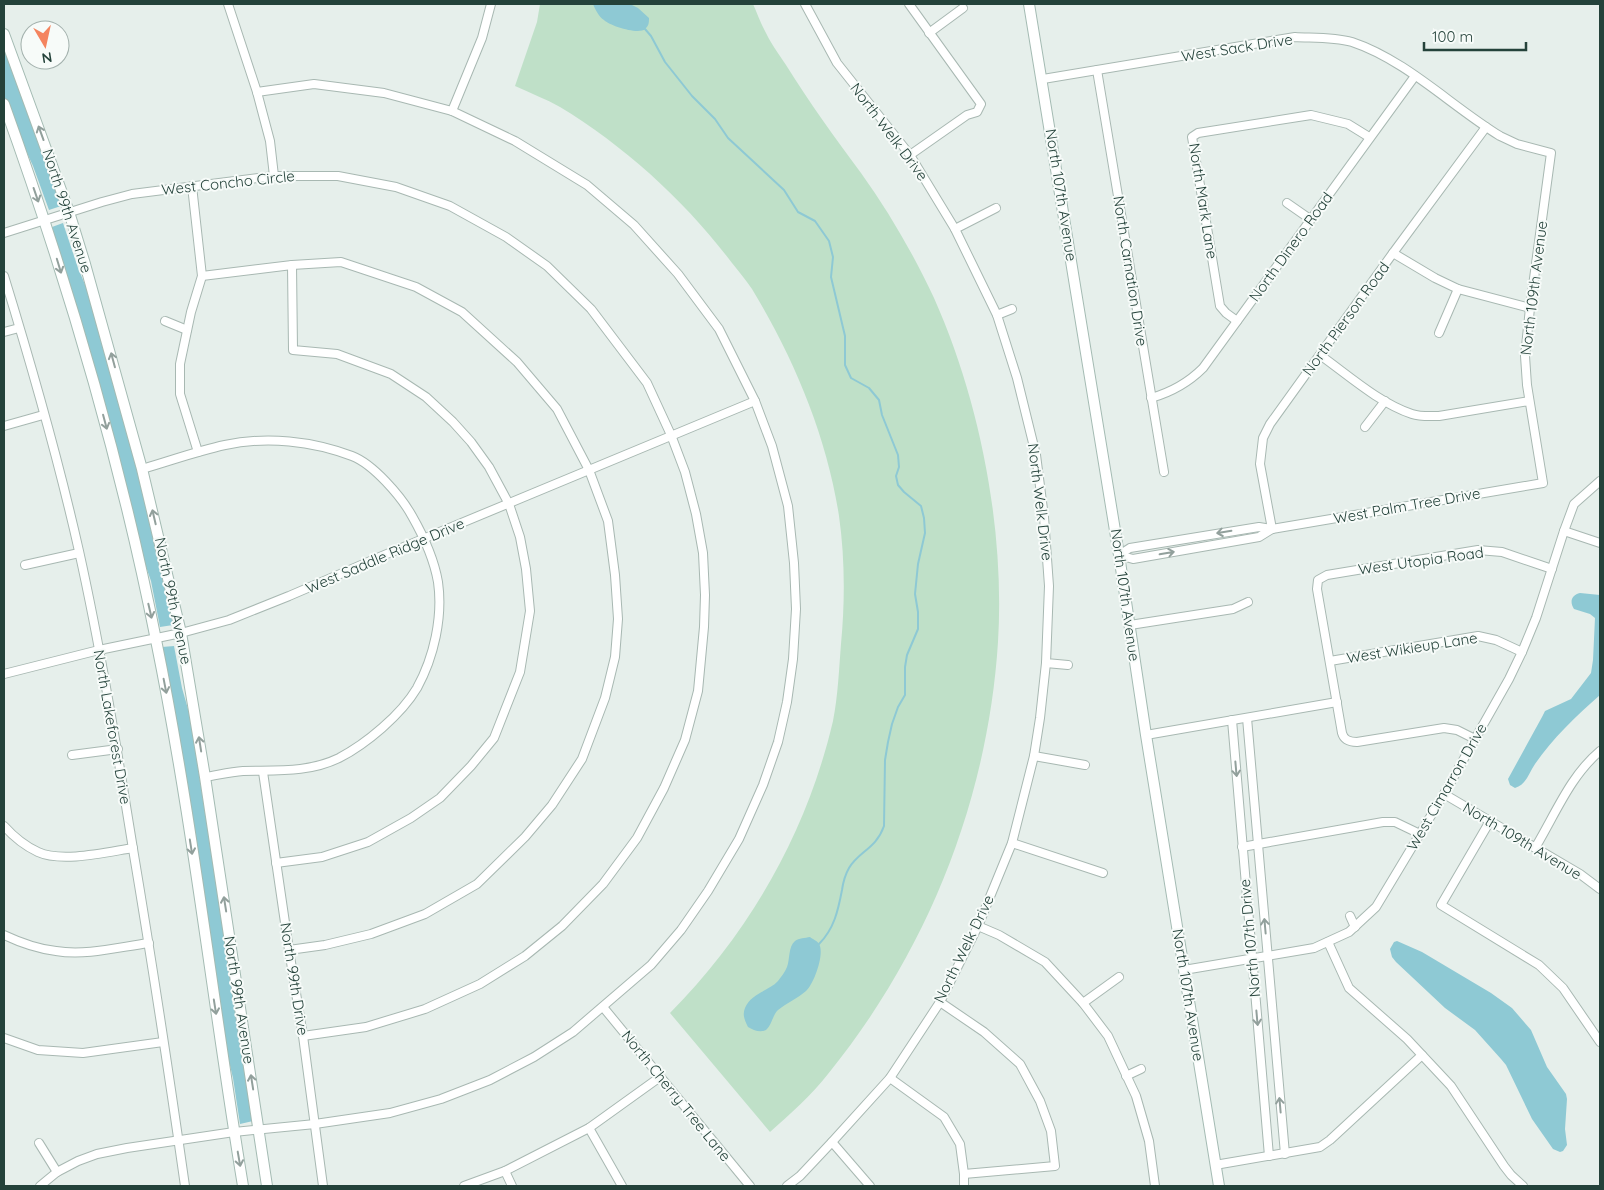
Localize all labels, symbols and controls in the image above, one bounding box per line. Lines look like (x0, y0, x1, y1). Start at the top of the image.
north arrow (20, 20, 70, 70)
scale bar (1424, 20, 1526, 52)
text: 100 m (1432, 27, 1473, 46)
street label: West Sack Drive (1180, 29, 1294, 66)
text: N (41, 48, 54, 68)
street label: North Welk Drive (846, 79, 932, 184)
one-way arrow (36, 126, 45, 141)
street label: North 107th Avenue (1042, 127, 1081, 262)
street label: North Mark Lane (1185, 142, 1222, 260)
street label: North 99th Avenue (38, 146, 96, 275)
street label: West Concho Circle (160, 166, 296, 199)
one-way arrow (32, 187, 41, 203)
street label: North Dinero Road (1245, 188, 1337, 305)
street label: North Carnation Drive (1109, 194, 1152, 348)
street label: North 109th Avenue (1516, 220, 1551, 356)
one-way arrow (55, 258, 64, 274)
street label: North Pierson Road (1298, 258, 1393, 379)
one-way arrow (107, 353, 117, 369)
one-way arrow (101, 414, 110, 430)
street label: North Welk Drive (1024, 442, 1057, 562)
street label: West Palm Tree Drive (1332, 483, 1482, 528)
one-way arrow (149, 510, 158, 526)
street label: West Saddle Ridge Drive (303, 513, 467, 598)
street label: North 107th Avenue (1107, 527, 1144, 663)
one-way arrow (1216, 528, 1232, 538)
street label: North 99th Avenue (151, 536, 196, 666)
street label: West Utopia Road (1357, 542, 1485, 579)
one-way arrow (1159, 547, 1175, 557)
one-way arrow (146, 602, 155, 618)
street label: West Wikieup Lane (1345, 628, 1479, 667)
street label: North Lakeforest Drive (90, 648, 135, 806)
one-way arrow (161, 678, 170, 694)
street label: West Cimarron Drive (1402, 720, 1491, 854)
one-way arrow (195, 736, 205, 752)
one-way arrow (1231, 761, 1240, 777)
street label: North 109th Avenue (1459, 798, 1585, 884)
one-way arrow (187, 838, 197, 854)
street label: North 107th Drive (1235, 878, 1264, 998)
street label: North Welk Drive (929, 892, 998, 1006)
one-way arrow (219, 897, 229, 913)
one-way arrow (1260, 918, 1270, 934)
street label: North 99th Drive (276, 921, 313, 1037)
street label: North 107th Avenue (1169, 927, 1208, 1062)
street label: North 99th Avenue (220, 935, 259, 1065)
one-way arrow (211, 999, 221, 1015)
one-way arrow (1253, 1010, 1262, 1026)
street label: North Cherry Tree Lane (618, 1026, 735, 1165)
one-way arrow (246, 1075, 256, 1091)
one-way arrow (1276, 1097, 1285, 1113)
one-way arrow (234, 1151, 244, 1167)

